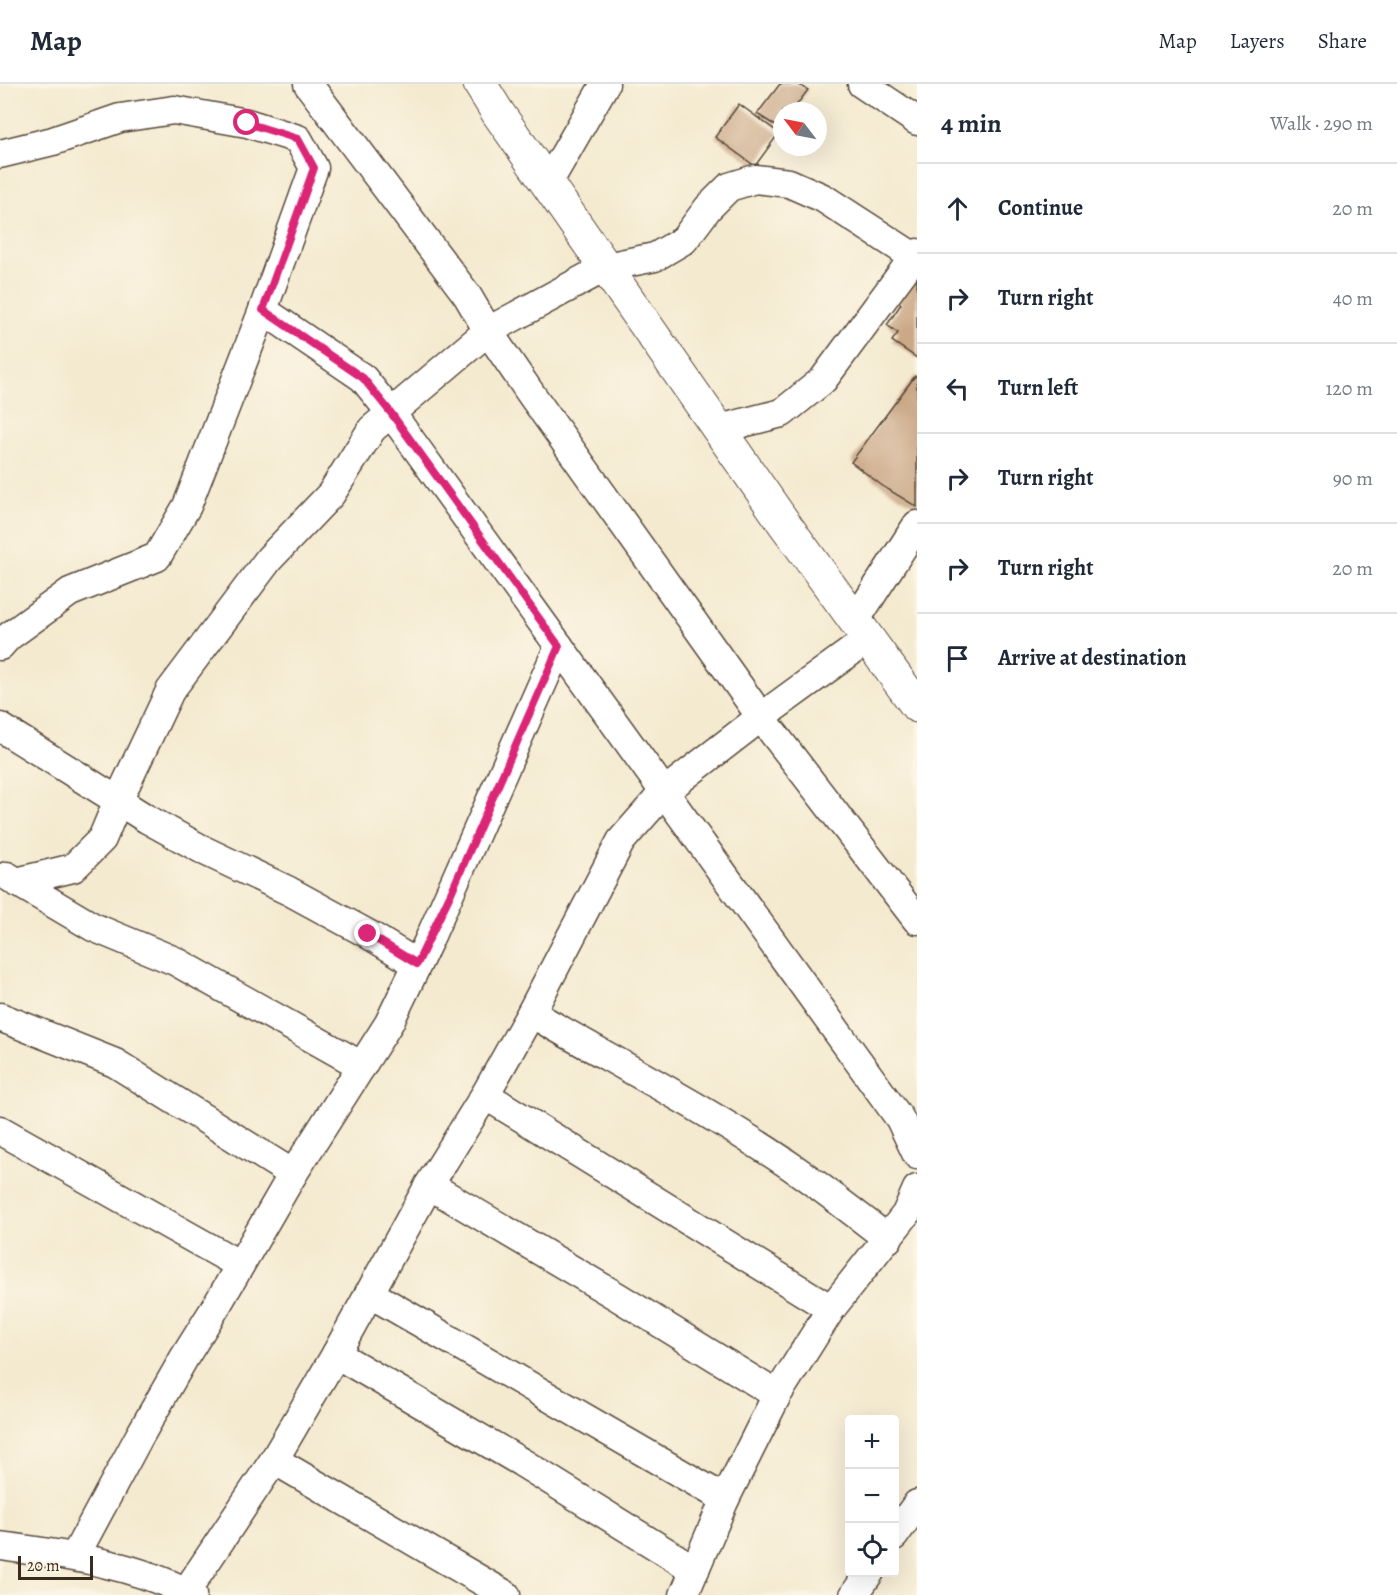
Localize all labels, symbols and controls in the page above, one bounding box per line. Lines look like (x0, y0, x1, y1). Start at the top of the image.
text: Map (30, 22, 82, 60)
text: Map (1158, 27, 1197, 55)
text: Layers (1230, 27, 1285, 55)
text: Share (1318, 27, 1367, 55)
north arrow (773, 102, 827, 156)
text: 4 min (941, 106, 1002, 141)
route start (233, 109, 259, 135)
text: Walk · 290 m (1270, 110, 1373, 137)
icon: ahead (941, 192, 974, 225)
text: Continue (998, 193, 1083, 223)
text: 20 m (1332, 195, 1373, 222)
icon: right (941, 282, 974, 315)
text: Turn right (998, 283, 1094, 313)
text: 40 m (1333, 285, 1373, 312)
icon: left (941, 372, 974, 405)
text: Turn left (998, 373, 1078, 403)
text: 120 m (1325, 375, 1373, 402)
icon: right (941, 462, 974, 495)
text: Turn right (998, 463, 1094, 493)
text: 90 m (1333, 465, 1373, 492)
icon: right (941, 552, 974, 585)
text: Turn right (998, 553, 1094, 583)
text: 20 m (1332, 555, 1373, 582)
icon: arrive (941, 642, 974, 675)
text: Arrive at destination (998, 643, 1187, 673)
route end (354, 920, 380, 946)
map controls (845, 1415, 899, 1577)
button: + (845, 1415, 899, 1469)
button: − (845, 1469, 899, 1523)
button: locate (845, 1523, 899, 1577)
scale bar (18, 1553, 93, 1580)
text: 20 m (27, 1555, 60, 1577)

